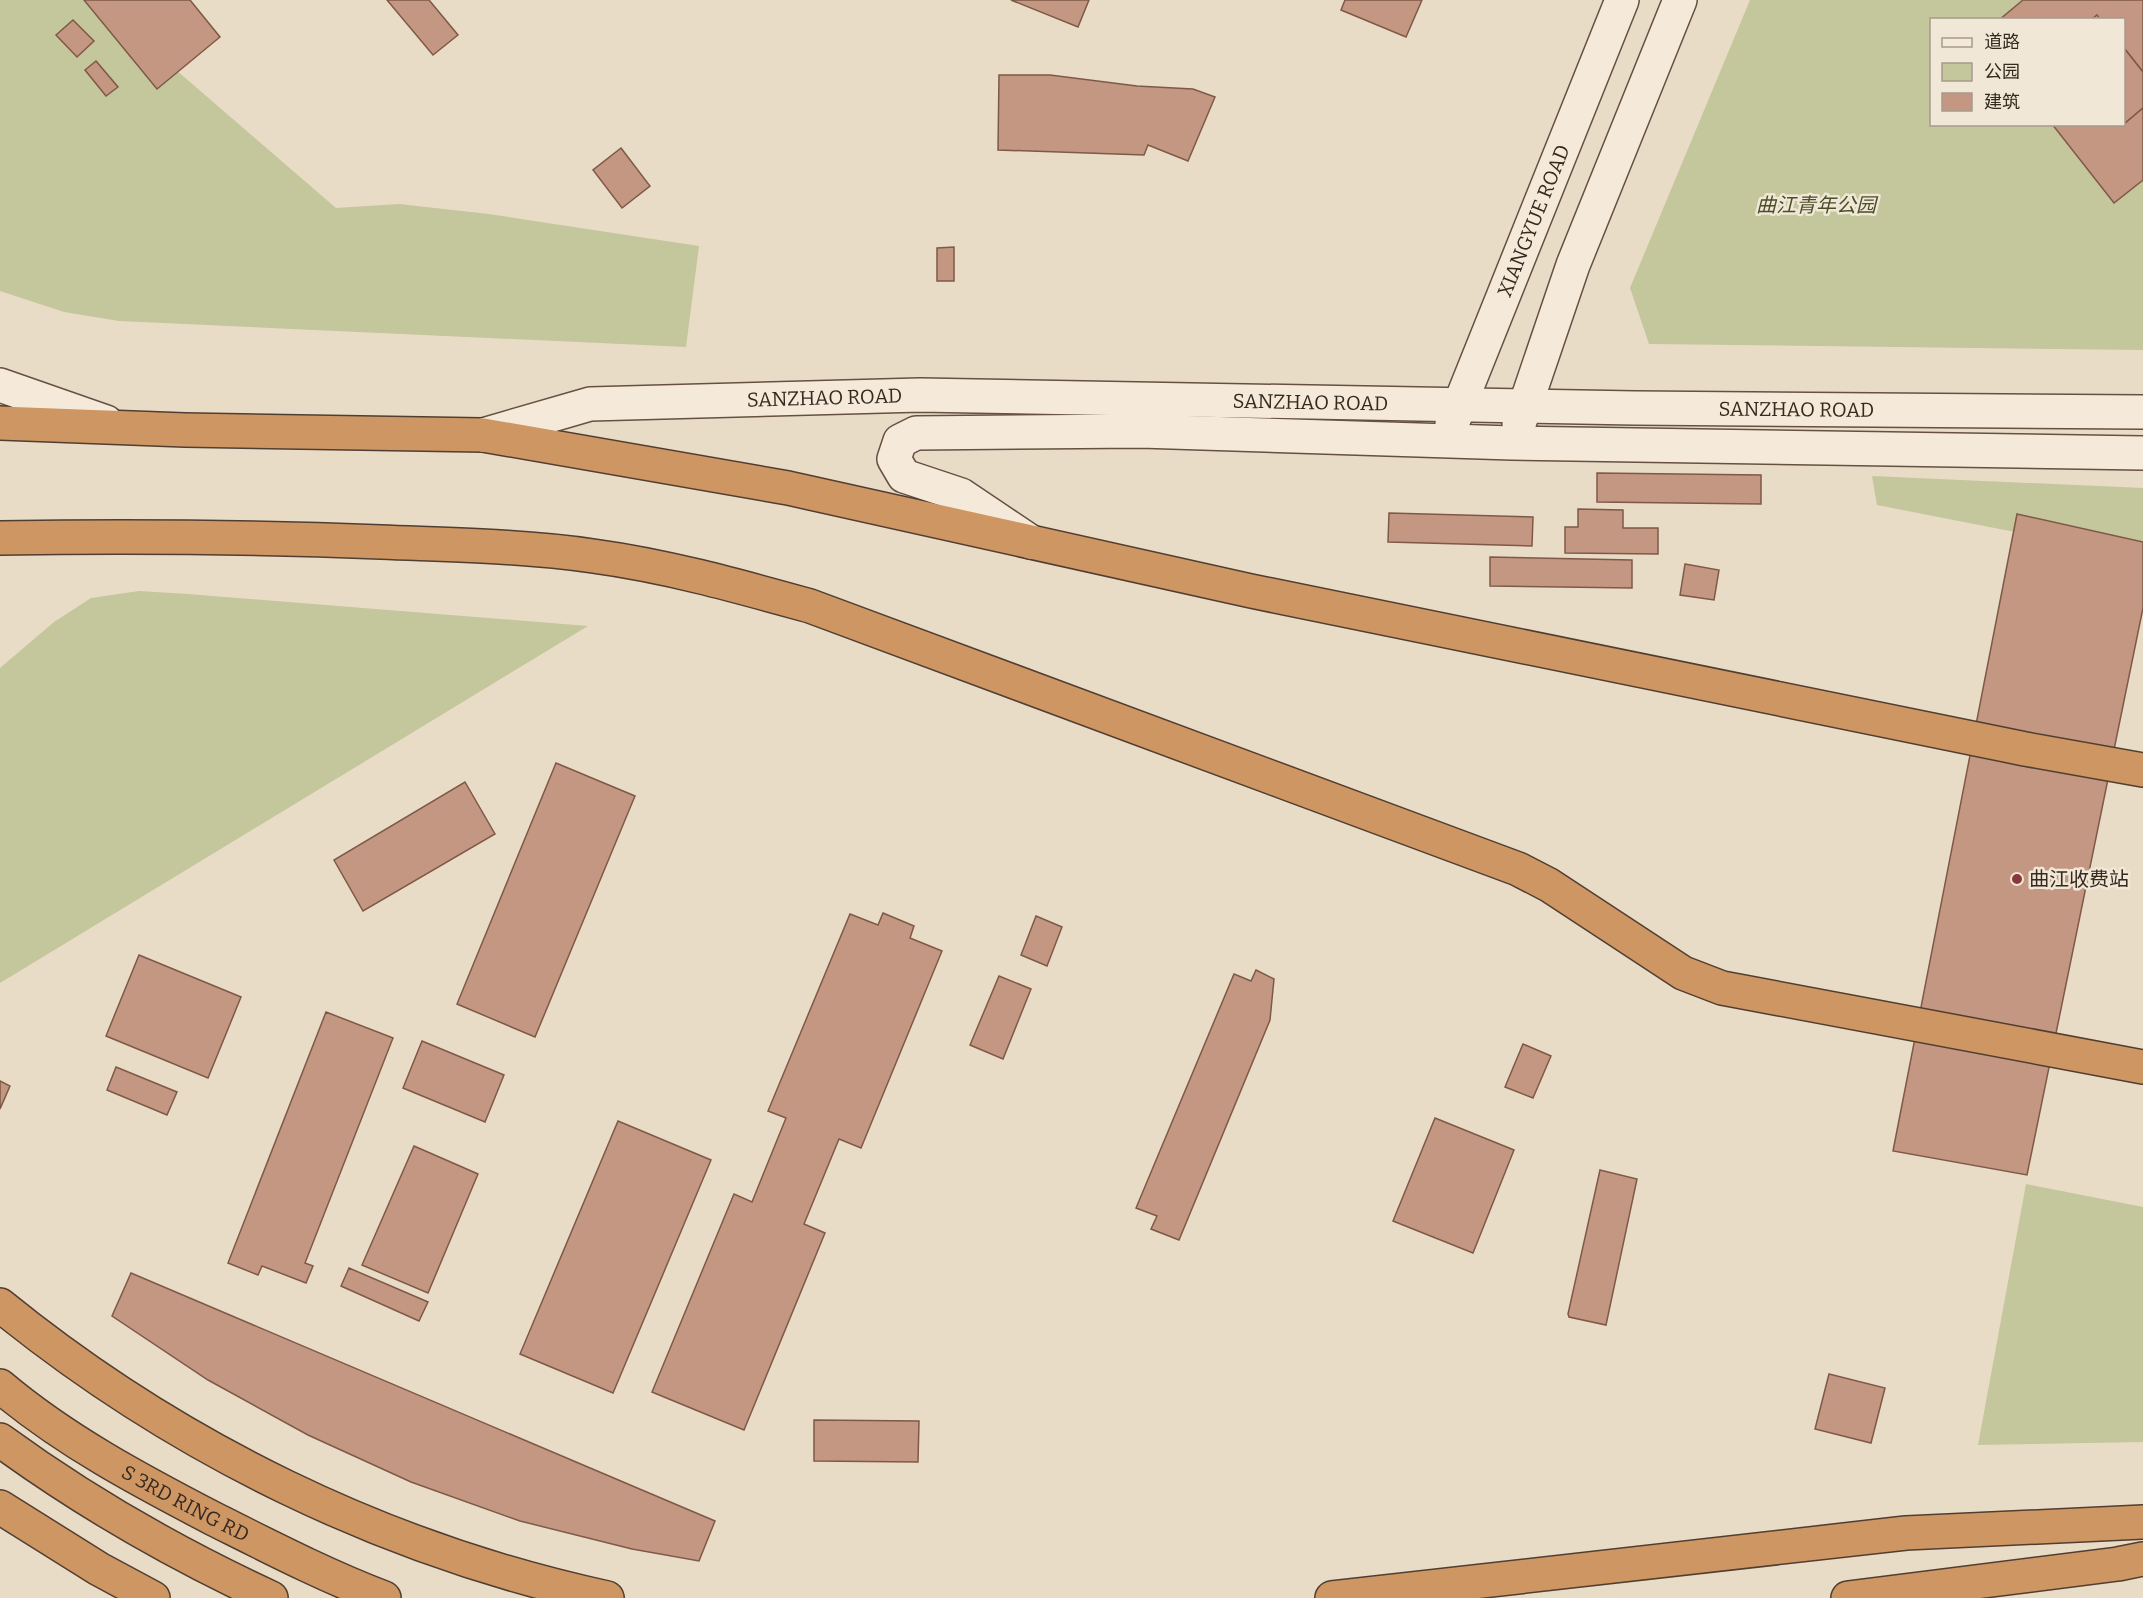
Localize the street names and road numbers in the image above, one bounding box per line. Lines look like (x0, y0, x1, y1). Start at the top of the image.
street label: XIANGYUE ROAD (1492, 141, 1575, 300)
street label: SANZHAO ROAD (746, 383, 903, 412)
street label: SANZHAO ROAD (1232, 389, 1388, 416)
street label: SANZHAO ROAD (1718, 397, 1874, 422)
street label: S 3RD RING RD (118, 1460, 253, 1547)

